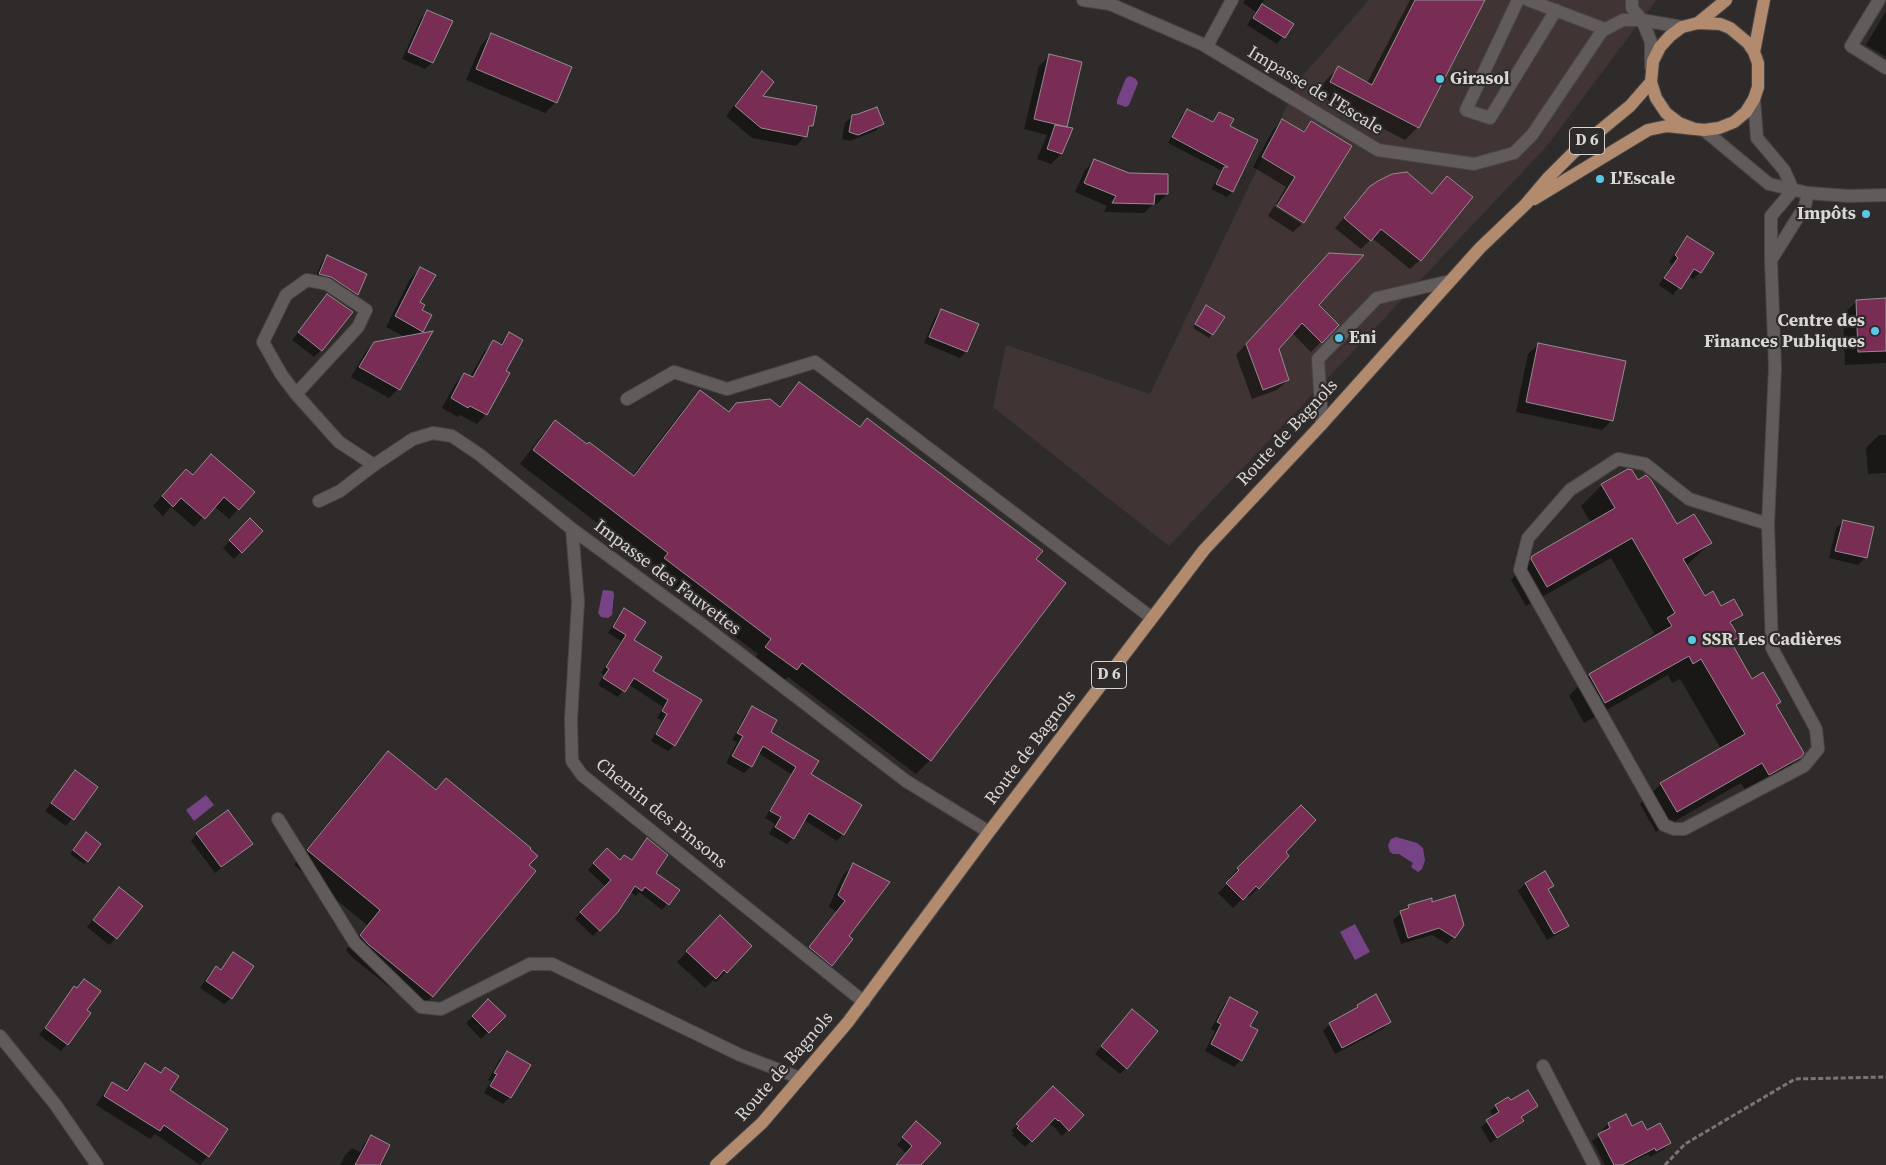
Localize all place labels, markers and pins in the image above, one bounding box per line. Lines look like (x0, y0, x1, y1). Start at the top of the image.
place label: Girasol (1450, 68, 1509, 90)
marker: Girasol (1434, 73, 1446, 85)
place label: L'Escale (1610, 168, 1675, 190)
marker: L'Escale (1594, 173, 1606, 185)
place label: Impôts (1797, 203, 1856, 225)
marker: Impôts (1860, 208, 1872, 220)
place label: Centre des Finances Publiques (1704, 310, 1865, 352)
marker: Centre des Finances Publiques (1869, 325, 1881, 337)
place label: Eni (1349, 327, 1376, 349)
marker: Eni (1333, 332, 1345, 344)
place label: SSR Les Cadières (1702, 629, 1841, 651)
marker: SSR Les Cadières (1686, 634, 1698, 646)

